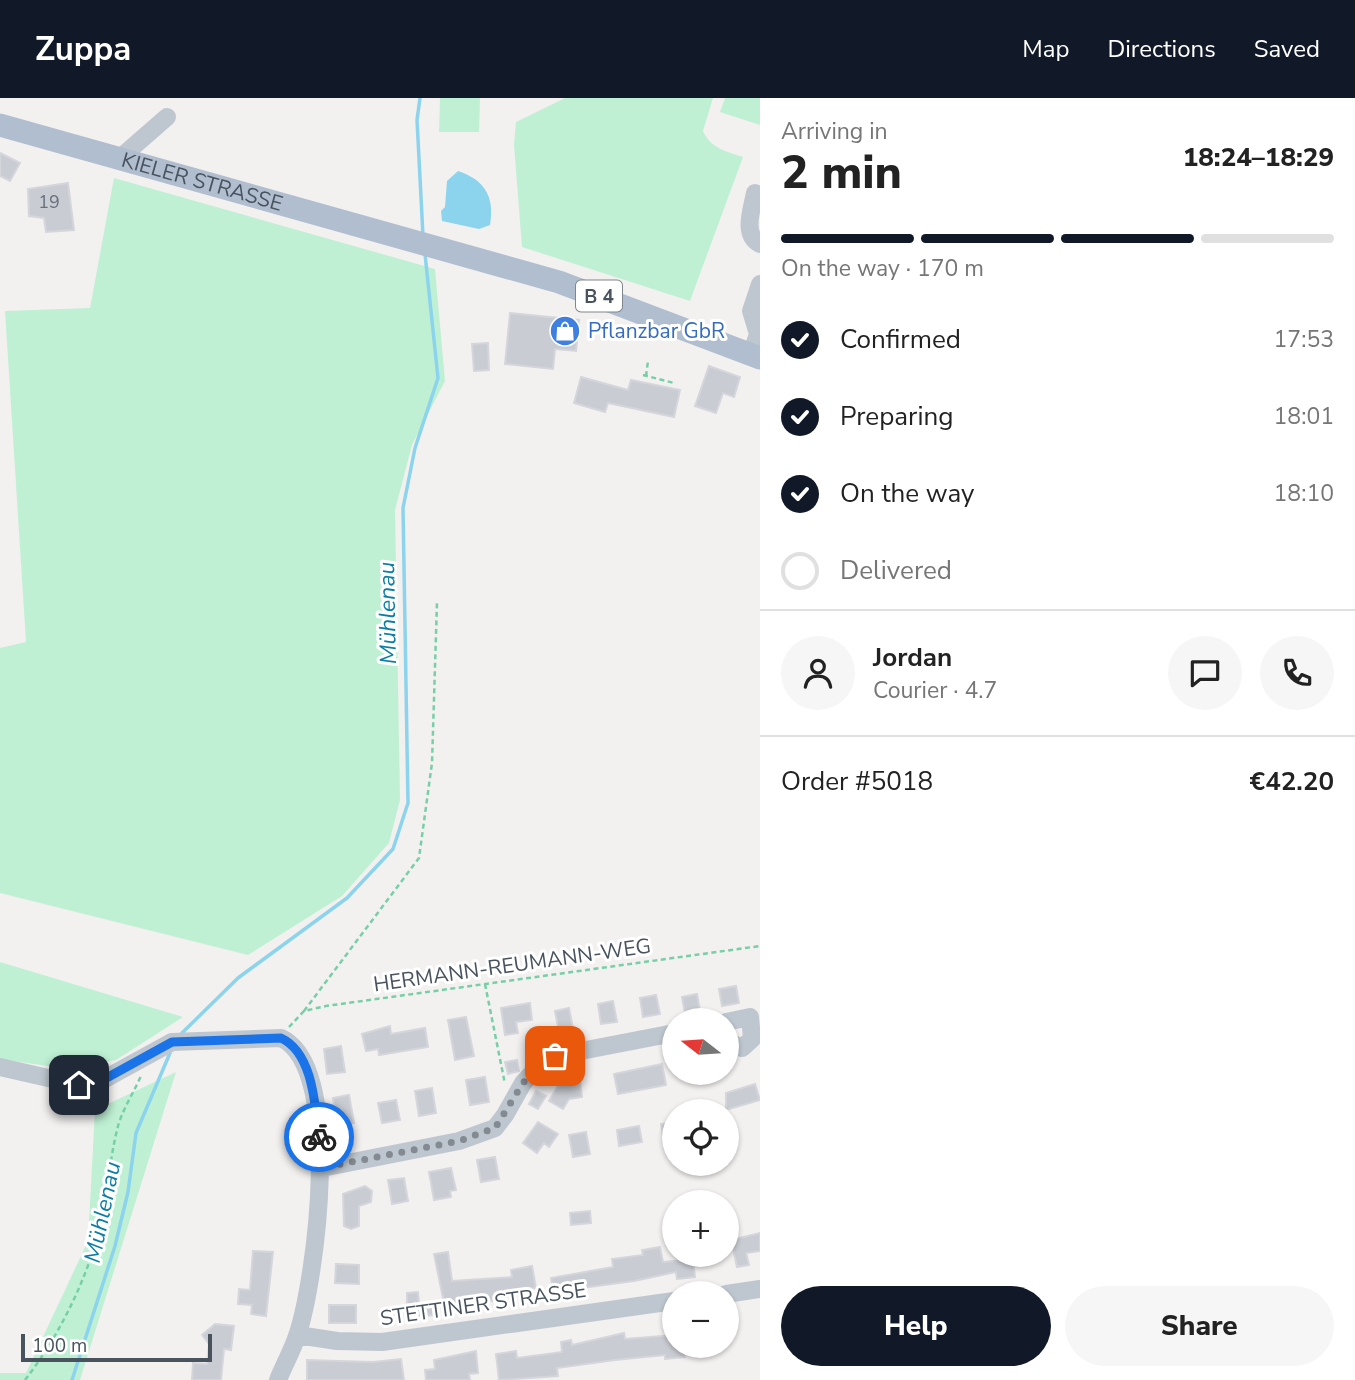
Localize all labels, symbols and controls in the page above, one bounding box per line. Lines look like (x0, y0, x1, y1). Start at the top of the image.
text: Zuppa (35, 27, 131, 72)
text: Map (1022, 33, 1069, 65)
text: Directions (1107, 33, 1216, 65)
text: Saved (1254, 33, 1320, 65)
text: Arriving in (781, 116, 888, 147)
text: 18:24–18:29 (1183, 140, 1334, 175)
text: 2 min (781, 141, 902, 204)
street label: KIELER STRASSE (118, 146, 286, 218)
house number: 19 (38, 190, 60, 214)
text: On the way · 170 m (781, 253, 984, 284)
road number: B 4 (576, 280, 622, 312)
shop icon: Pflanzbar GbR (548, 314, 582, 348)
place label: Pflanzbar GbR (588, 317, 725, 345)
icon: check (781, 321, 819, 359)
text: Confirmed (840, 322, 961, 357)
text: 17:53 (1274, 324, 1334, 355)
icon: check (781, 398, 819, 436)
text: Preparing (840, 399, 953, 434)
text: 18:01 (1274, 401, 1334, 432)
icon: check (781, 475, 819, 513)
text: On the way (840, 476, 974, 511)
text: 18:10 (1274, 478, 1334, 509)
text: Delivered (840, 553, 952, 588)
water label: Mühlenau (371, 561, 404, 665)
button: person (781, 636, 855, 710)
button: chat (1168, 636, 1242, 710)
button: phone (1260, 636, 1334, 710)
text: Jordan (873, 640, 952, 675)
text: Courier · 4.7 (873, 675, 997, 706)
text: Order #5018 (781, 764, 933, 799)
text: €42.20 (1250, 764, 1334, 799)
street label: HERMANN-REUMANN-WEG (371, 932, 653, 998)
north arrow (662, 1008, 738, 1085)
map controls (662, 1008, 739, 1358)
pin (525, 1026, 585, 1086)
icon: bag (536, 1037, 574, 1075)
pin (49, 1055, 109, 1115)
icon: home (60, 1066, 98, 1104)
button: locate (662, 1099, 739, 1176)
courier (284, 1102, 354, 1172)
icon: bike (300, 1118, 338, 1156)
water label: Mühlenau (77, 1159, 128, 1266)
button: + (662, 1190, 739, 1267)
street label: STETTINER STRASSE (378, 1276, 588, 1332)
button: − (662, 1281, 739, 1358)
button: Help (781, 1286, 1051, 1366)
button: Share (1065, 1286, 1334, 1366)
scale bar (21, 1331, 212, 1363)
text: 100 m (32, 1333, 87, 1359)

